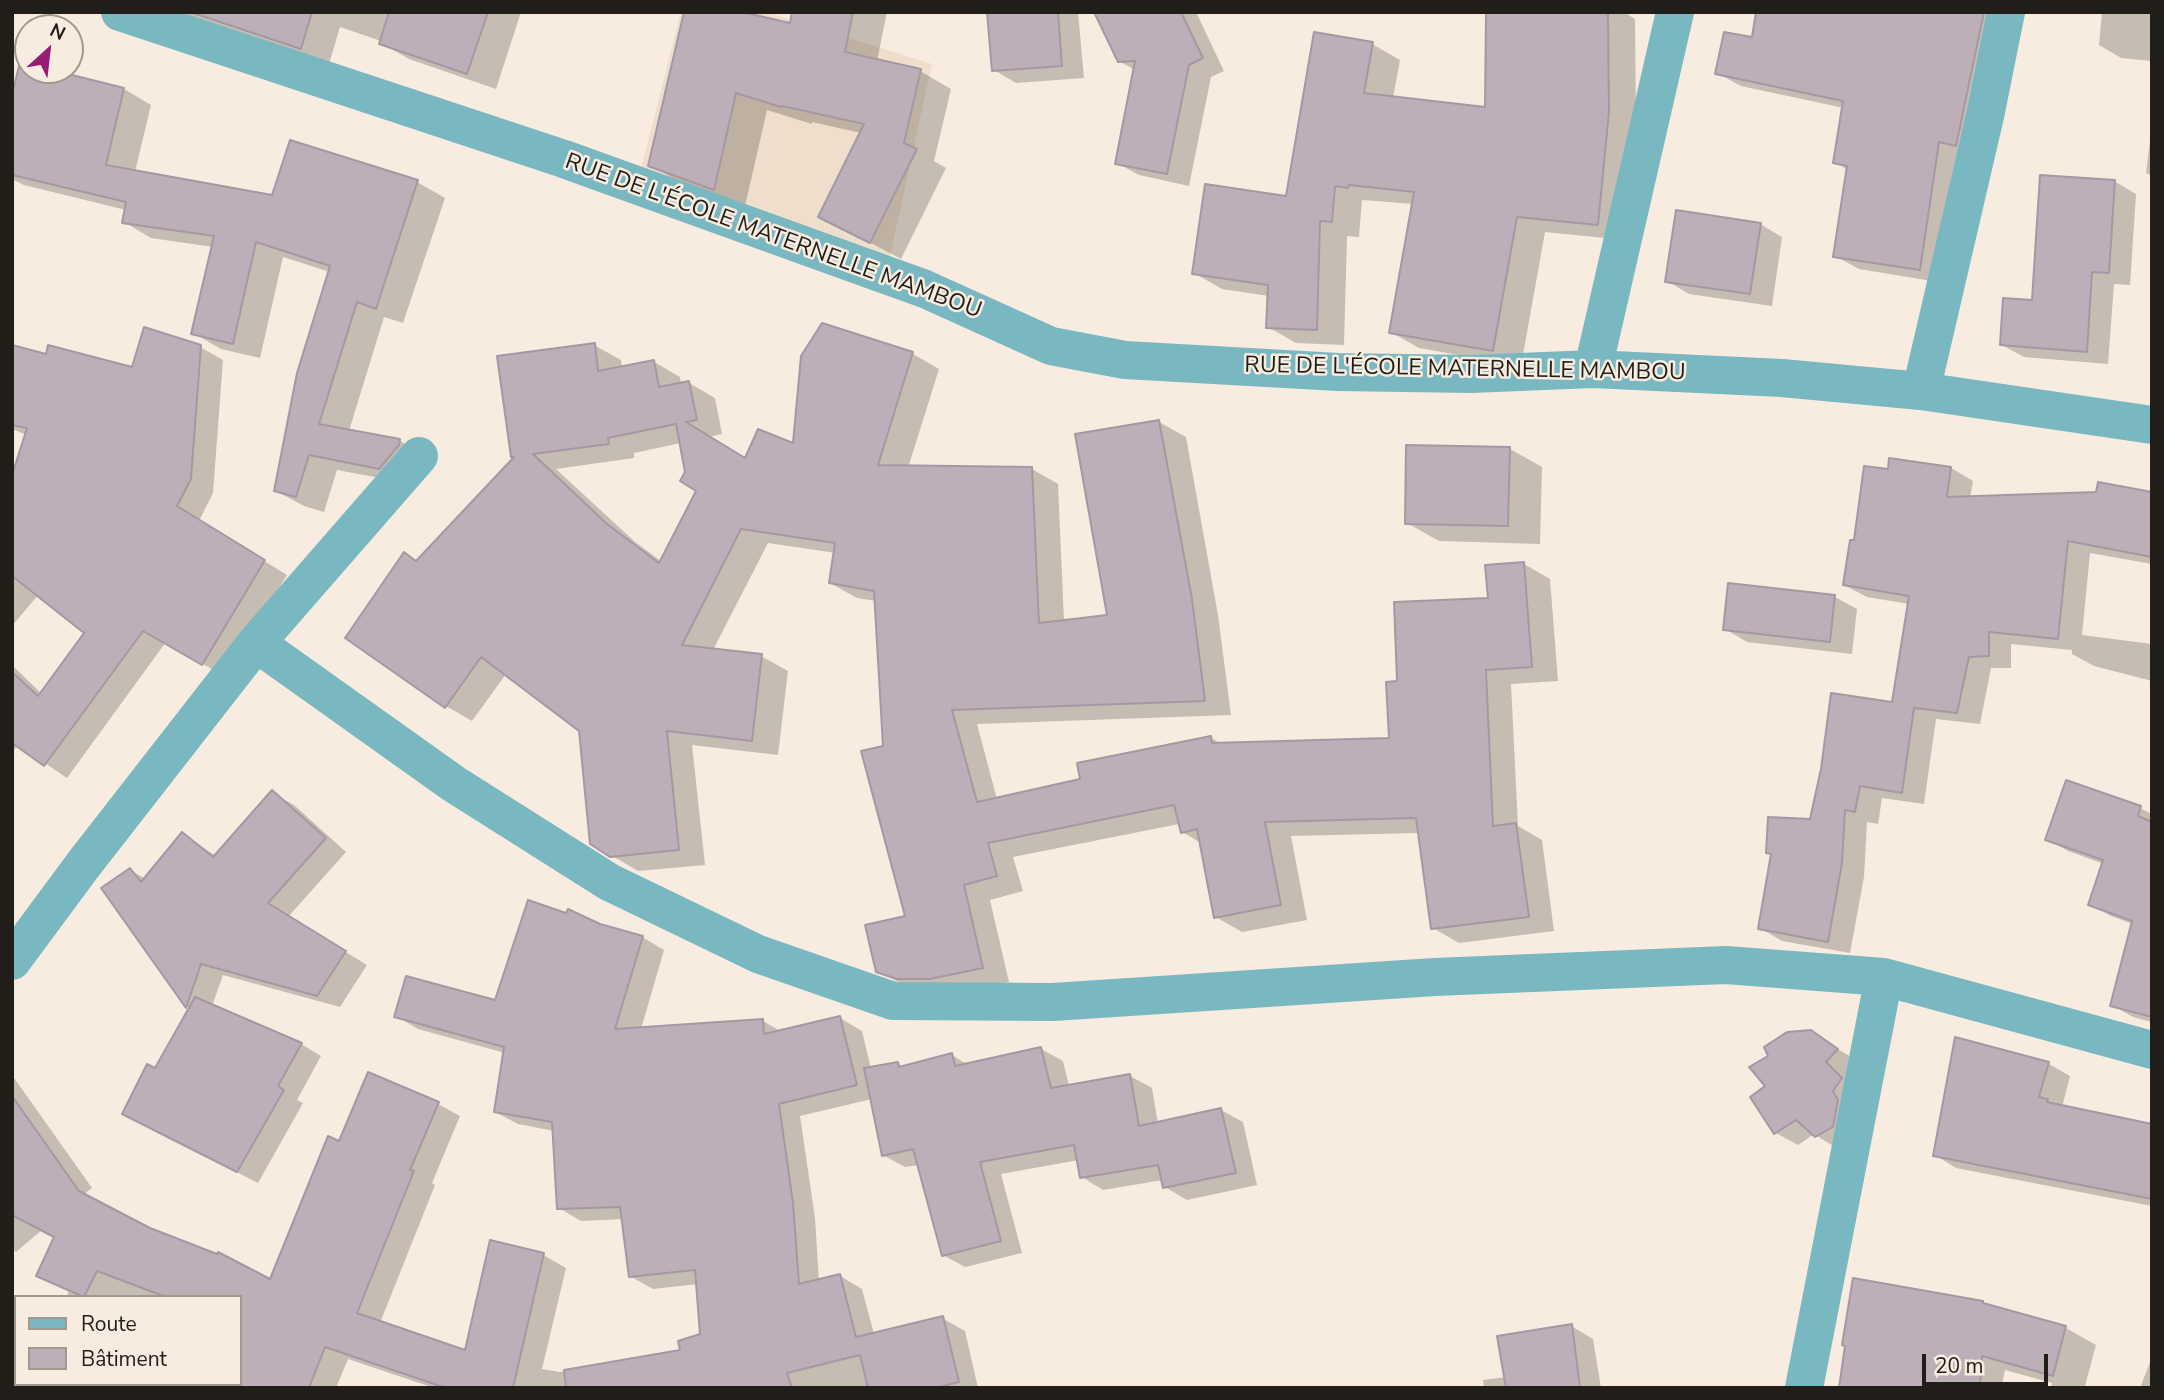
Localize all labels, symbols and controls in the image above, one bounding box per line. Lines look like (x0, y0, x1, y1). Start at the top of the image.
north arrow (14, 14, 84, 84)
text: N (45, 17, 70, 47)
street label: RUE DE L'ÉCOLE MATERNELLE MAMBOU (561, 149, 985, 325)
street label: RUE DE L'ÉCOLE MATERNELLE MAMBOU (1244, 352, 1686, 388)
legend (14, 1295, 242, 1386)
text: Route (81, 1310, 137, 1338)
scale bar (1926, 1340, 2052, 1384)
text: Bâtiment (81, 1345, 167, 1373)
text: 20 m (1935, 1352, 1984, 1380)

